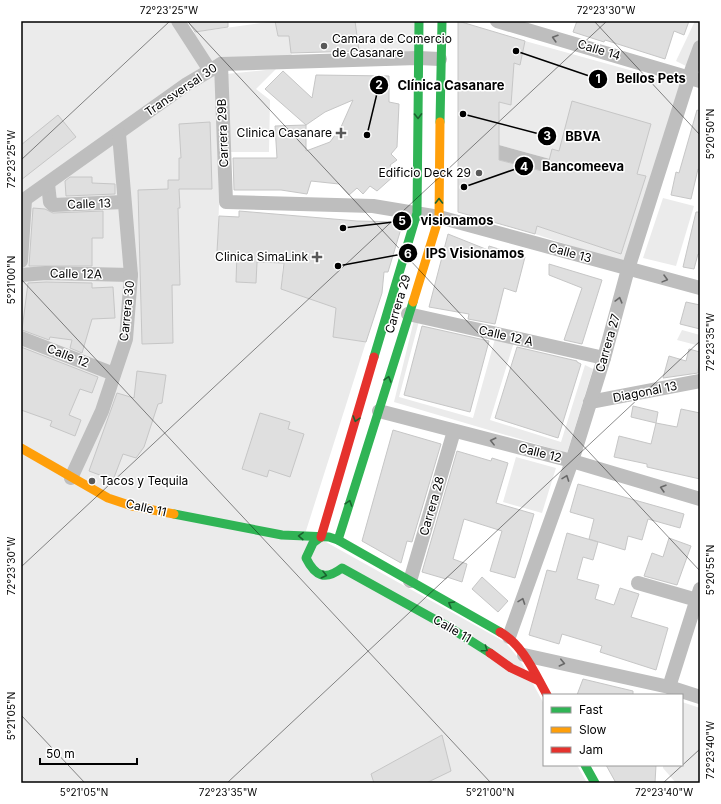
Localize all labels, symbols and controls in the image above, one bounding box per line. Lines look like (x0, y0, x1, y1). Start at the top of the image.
text: 72°23'25"W (140, 4, 198, 16)
text: 72°23'30"W (577, 4, 635, 16)
place label: Camara de Comercio de Casanare (332, 31, 452, 60)
one-way arrow (552, 34, 559, 43)
street label: Calle 14 (576, 36, 623, 63)
marker: Camara de Comercio de Casanare (319, 41, 329, 51)
street label: Transversal 30 (142, 60, 220, 119)
callout: Bellos Pets (588, 66, 694, 91)
text: Bellos Pets (616, 70, 686, 86)
text: 1 (595, 71, 601, 86)
callout: Clínica Casanare (369, 73, 512, 98)
text: 2 (375, 77, 383, 92)
text: Clínica Casanare (397, 77, 505, 93)
street label: Carrera 29B (214, 98, 231, 168)
text: 5°20'50"N (704, 109, 716, 159)
one-way arrow (414, 113, 423, 119)
callout: BBVA (537, 124, 608, 149)
place label: Clinica Casanare (237, 125, 332, 140)
marker: Clinica Casanare (335, 127, 347, 139)
text: 3 (543, 128, 551, 143)
text: BBVA (565, 128, 601, 144)
text: 72°23'25"W (5, 130, 17, 188)
callout: Bancomeeva (514, 154, 632, 179)
text: Bancomeeva (542, 158, 624, 174)
text: 4 (520, 159, 528, 174)
place label: Edificio Deck 29 (379, 165, 471, 180)
marker: Edificio Deck 29 (474, 168, 484, 178)
street label: Calle 13 (67, 195, 111, 212)
one-way arrow (435, 198, 443, 204)
callout: visionamos (392, 208, 501, 233)
text: visionamos (421, 212, 493, 228)
text: 5 (398, 213, 406, 228)
street label: Calle 13 (547, 240, 593, 265)
callout: IPS Visionamos (398, 241, 532, 266)
text: IPS Visionamos (426, 245, 524, 261)
text: 6 (404, 246, 412, 261)
place label: Clinica SimaLink (215, 249, 308, 264)
marker: Clinica SimaLink (311, 251, 323, 263)
text: 5°21'00"N (5, 256, 17, 304)
street label: Calle 12A (50, 266, 102, 281)
street label: Carrera 29 (381, 273, 414, 335)
one-way arrow (662, 274, 669, 283)
street label: Carrera 30 (116, 280, 137, 342)
one-way arrow (615, 297, 623, 303)
street label: Carrera 27 (592, 312, 623, 374)
text: 72°23'35"W (704, 313, 716, 371)
street label: Calle 12 A (477, 322, 535, 349)
street label: Calle 12 (45, 341, 91, 370)
one-way arrow (383, 376, 392, 383)
street label: Diagonal 13 (611, 378, 678, 405)
one-way arrow (352, 415, 361, 422)
one-way arrow (490, 438, 497, 446)
street label: Calle 12 (517, 440, 563, 465)
place label: Tacos y Tequila (100, 473, 188, 488)
street label: Carrera 28 (416, 475, 447, 537)
one-way arrow (561, 475, 570, 482)
marker: Tacos y Tequila (87, 476, 97, 486)
one-way arrow (659, 484, 666, 493)
street label: Calle 11 (124, 496, 168, 519)
one-way arrow (345, 500, 353, 507)
one-way arrow (298, 532, 304, 540)
text: 72°23'30"W (5, 537, 17, 595)
text: 5°20'55"N (704, 545, 716, 595)
one-way arrow (320, 570, 327, 578)
one-way arrow (518, 597, 526, 604)
one-way arrow (448, 601, 455, 608)
street label: Calle 11 (431, 612, 474, 645)
one-way arrow (480, 644, 487, 651)
one-way arrow (559, 659, 565, 667)
text: 5°21'05"N (5, 692, 17, 740)
legend (543, 694, 683, 766)
text: Fast (579, 702, 603, 717)
text: 72°23'40"W (704, 721, 716, 779)
text: Slow (579, 722, 607, 737)
scale bar (40, 740, 137, 766)
text: Jam (579, 742, 603, 757)
text: 50 m (46, 746, 75, 761)
text: 5°21'05"N (60, 786, 108, 798)
text: 72°23'35"W (199, 786, 257, 798)
text: 5°21'00"N (466, 786, 514, 798)
text: 72°23'40"W (635, 786, 693, 798)

